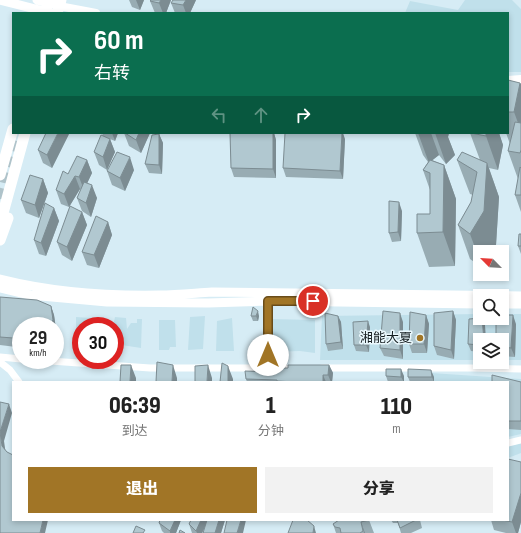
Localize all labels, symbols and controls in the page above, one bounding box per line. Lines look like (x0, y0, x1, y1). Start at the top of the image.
text: 60 m (94, 24, 143, 57)
icon: right (28, 28, 80, 80)
text: 右转 (94, 63, 130, 84)
icon: left (208, 104, 230, 126)
icon: ahead (250, 104, 272, 126)
icon: right (292, 104, 314, 126)
north arrow (473, 245, 509, 281)
map controls (473, 245, 509, 369)
pin (296, 284, 330, 318)
button: search (473, 289, 509, 325)
icon: arrive (302, 290, 324, 312)
speed limit sign: 30 (72, 317, 124, 369)
text: 29 (29, 326, 47, 350)
place label: 湘能大夏 (360, 330, 412, 346)
marker: 湘能大夏 (415, 333, 425, 343)
button: layers (473, 333, 509, 369)
position arrow (247, 334, 289, 376)
text: km/h (29, 347, 47, 359)
text: 06:39 (109, 391, 161, 420)
text: 1 (266, 391, 276, 420)
text: 110 (381, 392, 412, 421)
text: m (392, 421, 401, 437)
text: 到达 (122, 423, 148, 439)
text: 分钟 (258, 423, 284, 439)
button: 退出 (28, 467, 257, 513)
button: 分享 (265, 467, 493, 513)

